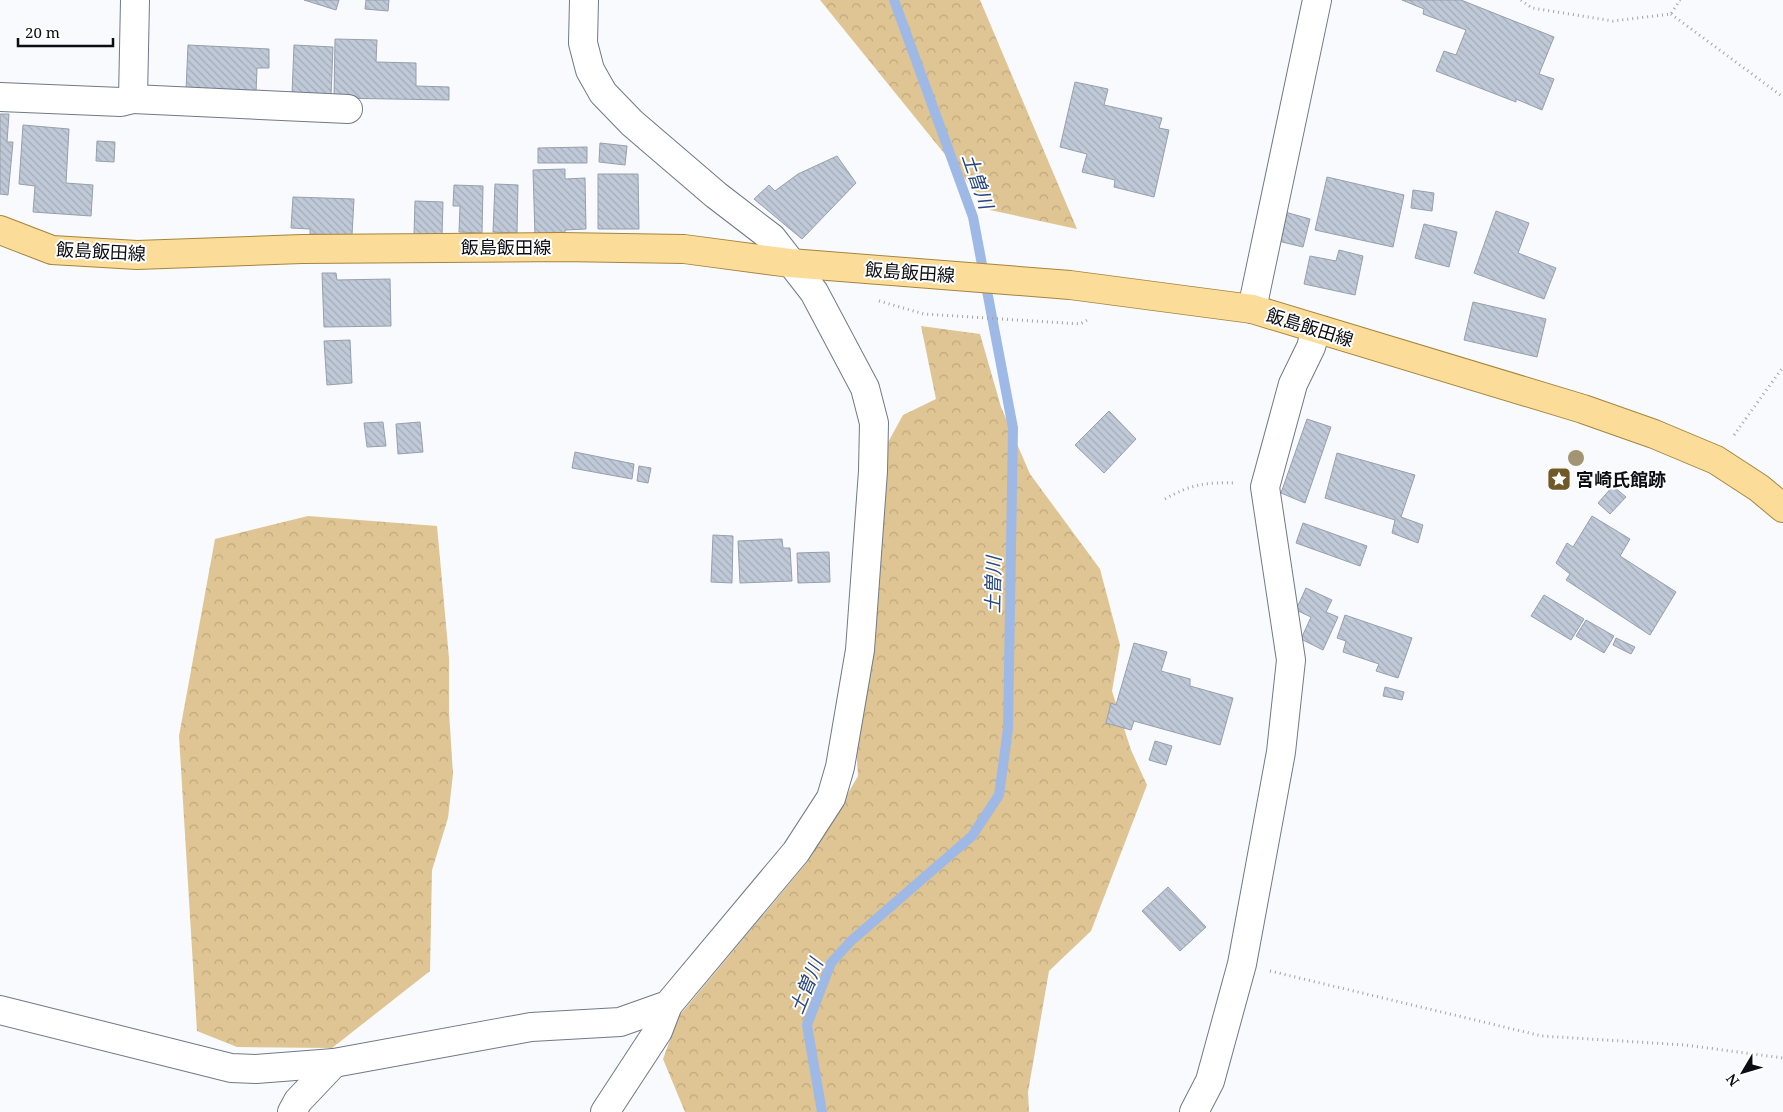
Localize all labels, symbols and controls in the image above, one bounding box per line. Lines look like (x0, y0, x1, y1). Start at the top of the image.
scale bar (18, 15, 112, 47)
text: 20 m (25, 22, 60, 42)
water label: 土曽川 (956, 150, 1000, 214)
street label: 飯島飯田線 (461, 235, 551, 259)
street label: 飯島飯田線 (55, 237, 147, 265)
street label: 飯島飯田線 (864, 257, 956, 287)
street label: 飯島飯田線 (1263, 302, 1357, 352)
place icon: 宮崎氏館跡 (1546, 466, 1572, 492)
place label: 宮崎氏館跡 (1576, 467, 1666, 491)
water label: 土曽川 (980, 554, 1007, 614)
water label: 土曽川 (783, 953, 829, 1017)
north arrow (1718, 1047, 1768, 1097)
text: N (1721, 1070, 1743, 1091)

